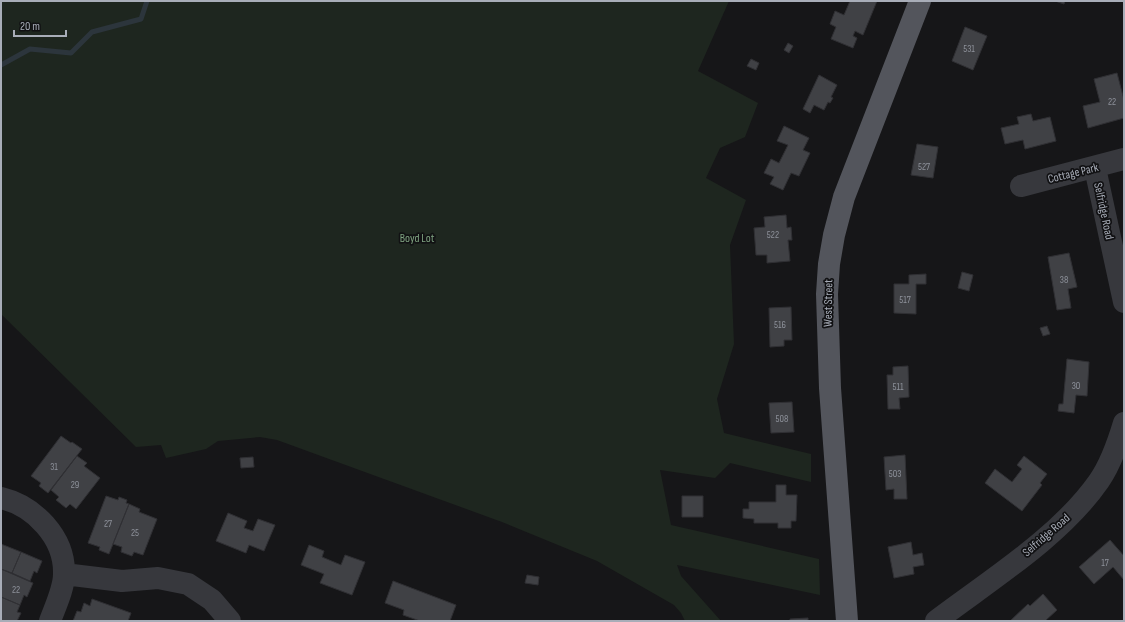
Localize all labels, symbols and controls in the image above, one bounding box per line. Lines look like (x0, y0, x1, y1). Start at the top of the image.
scale bar (14, 12, 66, 38)
text: 20 m (20, 19, 40, 34)
house number: 531 (963, 43, 975, 55)
house number: 22 (1108, 96, 1116, 108)
street label: Cottage Park (1046, 160, 1100, 187)
house number: 527 (918, 161, 930, 173)
street label: Selfridge Road (1090, 181, 1117, 241)
house number: 522 (767, 229, 779, 241)
park label: Boyd Lot (400, 231, 435, 246)
house number: 38 (1060, 274, 1068, 286)
street label: West Street (821, 279, 836, 327)
house number: 517 (899, 294, 911, 306)
house number: 516 (774, 319, 786, 331)
house number: 30 (1072, 380, 1080, 392)
house number: 511 (892, 381, 904, 393)
house number: 508 (776, 413, 788, 425)
house number: 31 (50, 461, 58, 473)
house number: 503 (889, 468, 901, 480)
house number: 29 (71, 479, 79, 491)
street label: Selfridge Road (1020, 511, 1073, 560)
house number: 27 (104, 518, 112, 530)
house number: 25 (131, 527, 139, 539)
house number: 17 (1101, 557, 1109, 569)
house number: 22 (12, 584, 20, 596)

